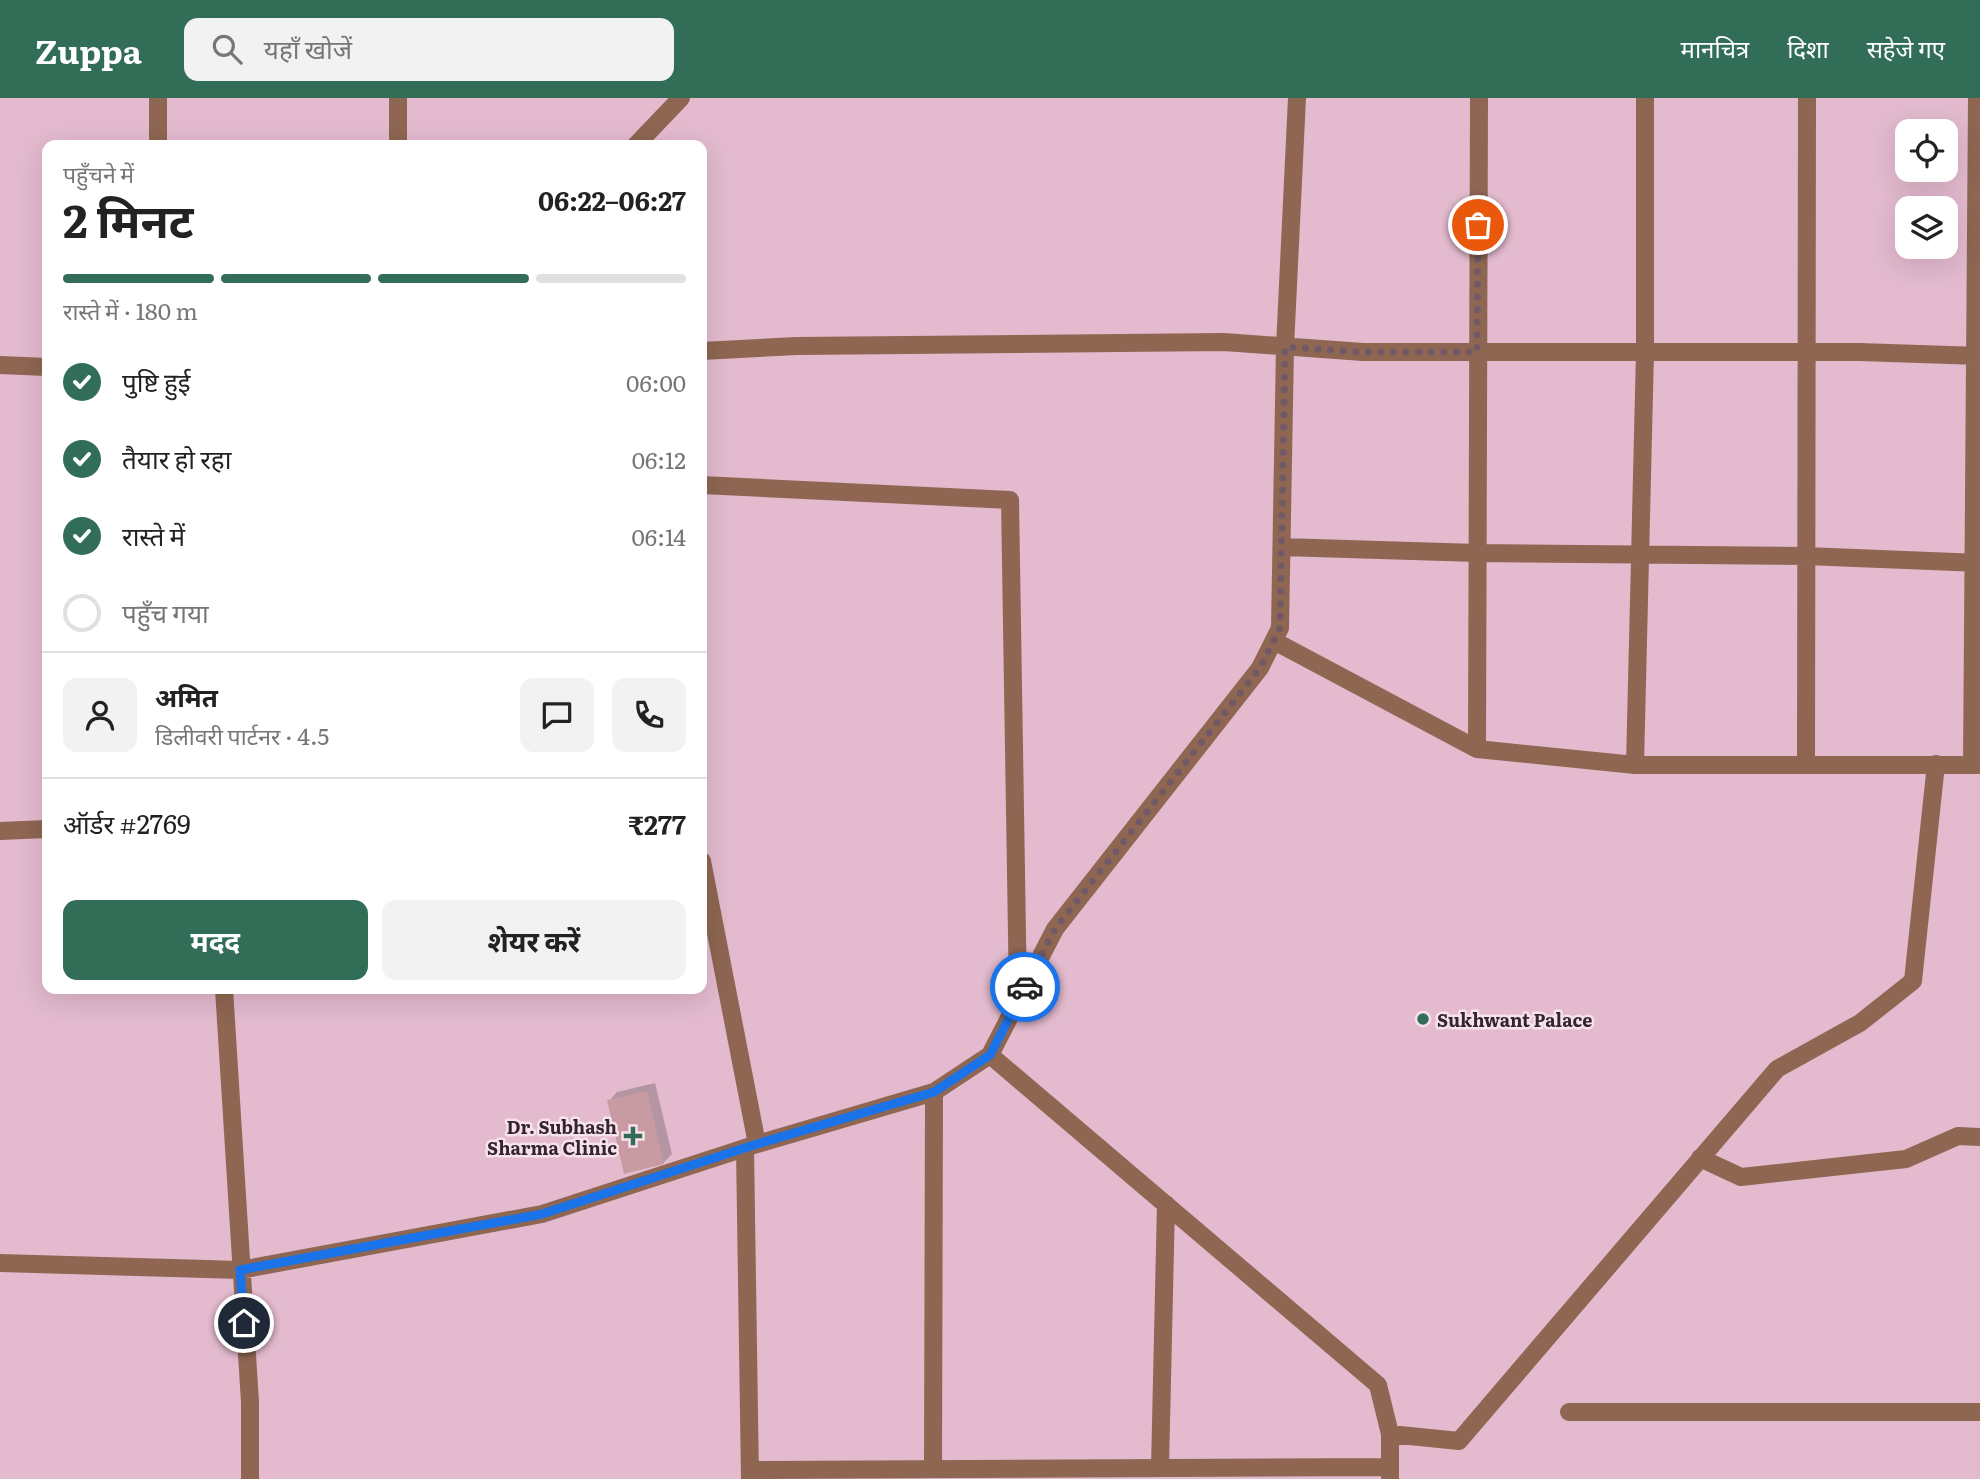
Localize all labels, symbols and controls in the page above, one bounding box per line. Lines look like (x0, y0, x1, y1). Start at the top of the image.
search box (184, 18, 674, 81)
text: Zuppa (35, 25, 142, 74)
text: यहाँ खोजें (264, 28, 352, 67)
icon: search (208, 30, 246, 68)
text: मानचित्र (1681, 30, 1749, 65)
text: दिशा (1787, 30, 1829, 65)
text: सहेजे गए (1867, 30, 1945, 65)
map controls (1895, 119, 1958, 259)
button: locate (1895, 119, 1958, 182)
text: पहुँचने में (63, 156, 134, 190)
text: 06:22–06:27 (538, 180, 686, 219)
text: 2 मिनट (63, 184, 193, 252)
pin (1448, 195, 1508, 255)
button: layers (1895, 196, 1958, 259)
icon: bag (1459, 206, 1497, 244)
text: रास्ते में · 180 m (63, 293, 198, 327)
text: पुष्टि हुई (122, 361, 190, 400)
icon: check (63, 363, 101, 401)
text: 06:00 (626, 365, 686, 399)
text: तैयार हो रहा (122, 438, 231, 477)
icon: check (63, 440, 101, 478)
text: 06:12 (632, 442, 686, 476)
text: रास्ते में (122, 515, 185, 554)
icon: check (63, 517, 101, 555)
text: 06:14 (632, 519, 686, 553)
text: पहुँच गया (122, 592, 209, 631)
text: अमित (155, 676, 218, 715)
button: person (63, 678, 137, 752)
button: chat (520, 678, 594, 752)
button: phone (612, 678, 686, 752)
text: डिलीवरी पार्टनर · 4.5 (155, 718, 329, 752)
text: ऑर्डर #2769 (63, 803, 191, 842)
text: ₹277 (628, 804, 686, 843)
button: मदद (63, 900, 368, 980)
button: शेयर करें (382, 900, 686, 980)
courier (990, 952, 1060, 1022)
icon: car (1006, 968, 1044, 1006)
place label: Sukhwant Palace (1437, 1006, 1592, 1033)
marker: Sukhwant Palace (1415, 1011, 1431, 1027)
place label: Dr. Subhash Sharma Clinic (487, 1113, 617, 1161)
marker: Dr. Subhash Sharma Clinic (623, 1126, 643, 1146)
pin (214, 1293, 274, 1353)
icon: home (225, 1304, 263, 1342)

